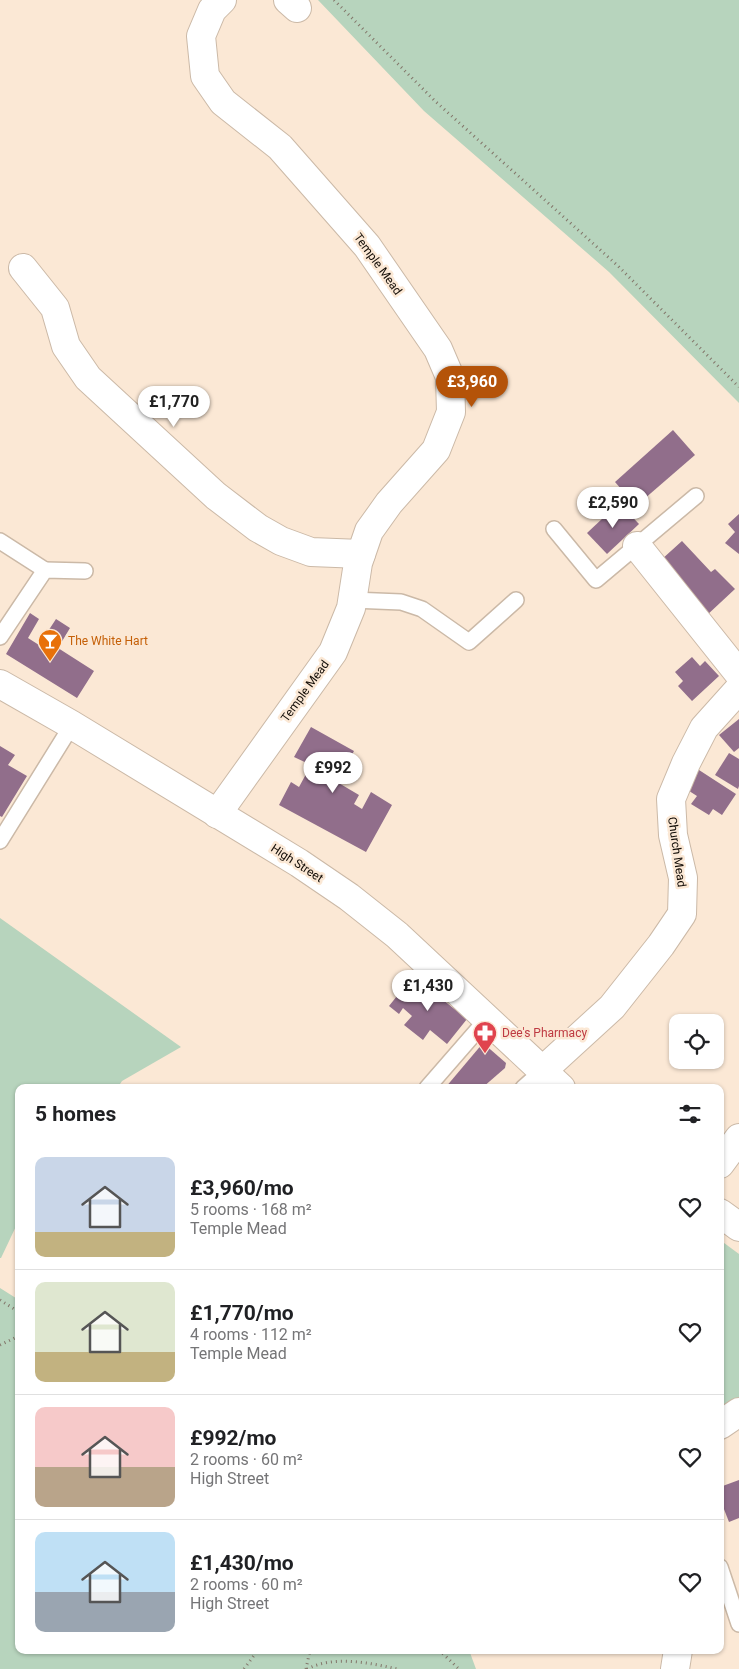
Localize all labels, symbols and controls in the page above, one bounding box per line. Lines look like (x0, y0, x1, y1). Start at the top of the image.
street label: Temple Mead (351, 231, 405, 297)
pin: £3,960 (431, 366, 513, 408)
text: £3,960 (447, 372, 497, 391)
pin: £1,770 (133, 386, 215, 428)
text: £1,770 (149, 392, 199, 411)
pin: £2,590 (572, 486, 654, 529)
text: £2,590 (588, 493, 638, 512)
bar icon: The White Hart (37, 628, 63, 662)
place label: The White Hart (68, 634, 148, 648)
street label: Temple Mead (278, 658, 332, 724)
pin: £992 (303, 752, 363, 794)
text: £992 (314, 758, 352, 777)
street label: Church Mead (665, 816, 689, 888)
street label: High Street (268, 841, 326, 885)
pin: £1,430 (387, 970, 469, 1012)
text: £1,430 (403, 976, 453, 995)
map controls (669, 1014, 724, 1069)
button: locate (669, 1014, 724, 1069)
pharmacy icon: Dee's Pharmacy (472, 1020, 498, 1054)
place label: Dee's Pharmacy (502, 1026, 587, 1040)
icon: filters (676, 1100, 704, 1128)
text: 5 homes (35, 1102, 116, 1126)
text: £3,960/mo (190, 1176, 294, 1200)
icon: home (75, 1177, 135, 1237)
icon: heart (676, 1193, 704, 1221)
text: 5 rooms · 168 m² (190, 1200, 312, 1219)
text: Temple Mead (190, 1219, 287, 1238)
text: £1,770/mo (190, 1301, 294, 1325)
icon: home (75, 1302, 135, 1362)
icon: heart (676, 1318, 704, 1346)
text: 4 rooms · 112 m² (190, 1325, 312, 1344)
text: Temple Mead (190, 1344, 287, 1363)
text: £992/mo (190, 1426, 276, 1450)
icon: home (75, 1427, 135, 1487)
icon: heart (676, 1443, 704, 1471)
text: 2 rooms · 60 m² (190, 1450, 303, 1469)
text: High Street (190, 1469, 269, 1488)
text: £1,430/mo (190, 1551, 294, 1575)
icon: home (75, 1552, 135, 1612)
icon: heart (676, 1568, 704, 1596)
text: 2 rooms · 60 m² (190, 1575, 303, 1594)
text: High Street (190, 1594, 269, 1613)

